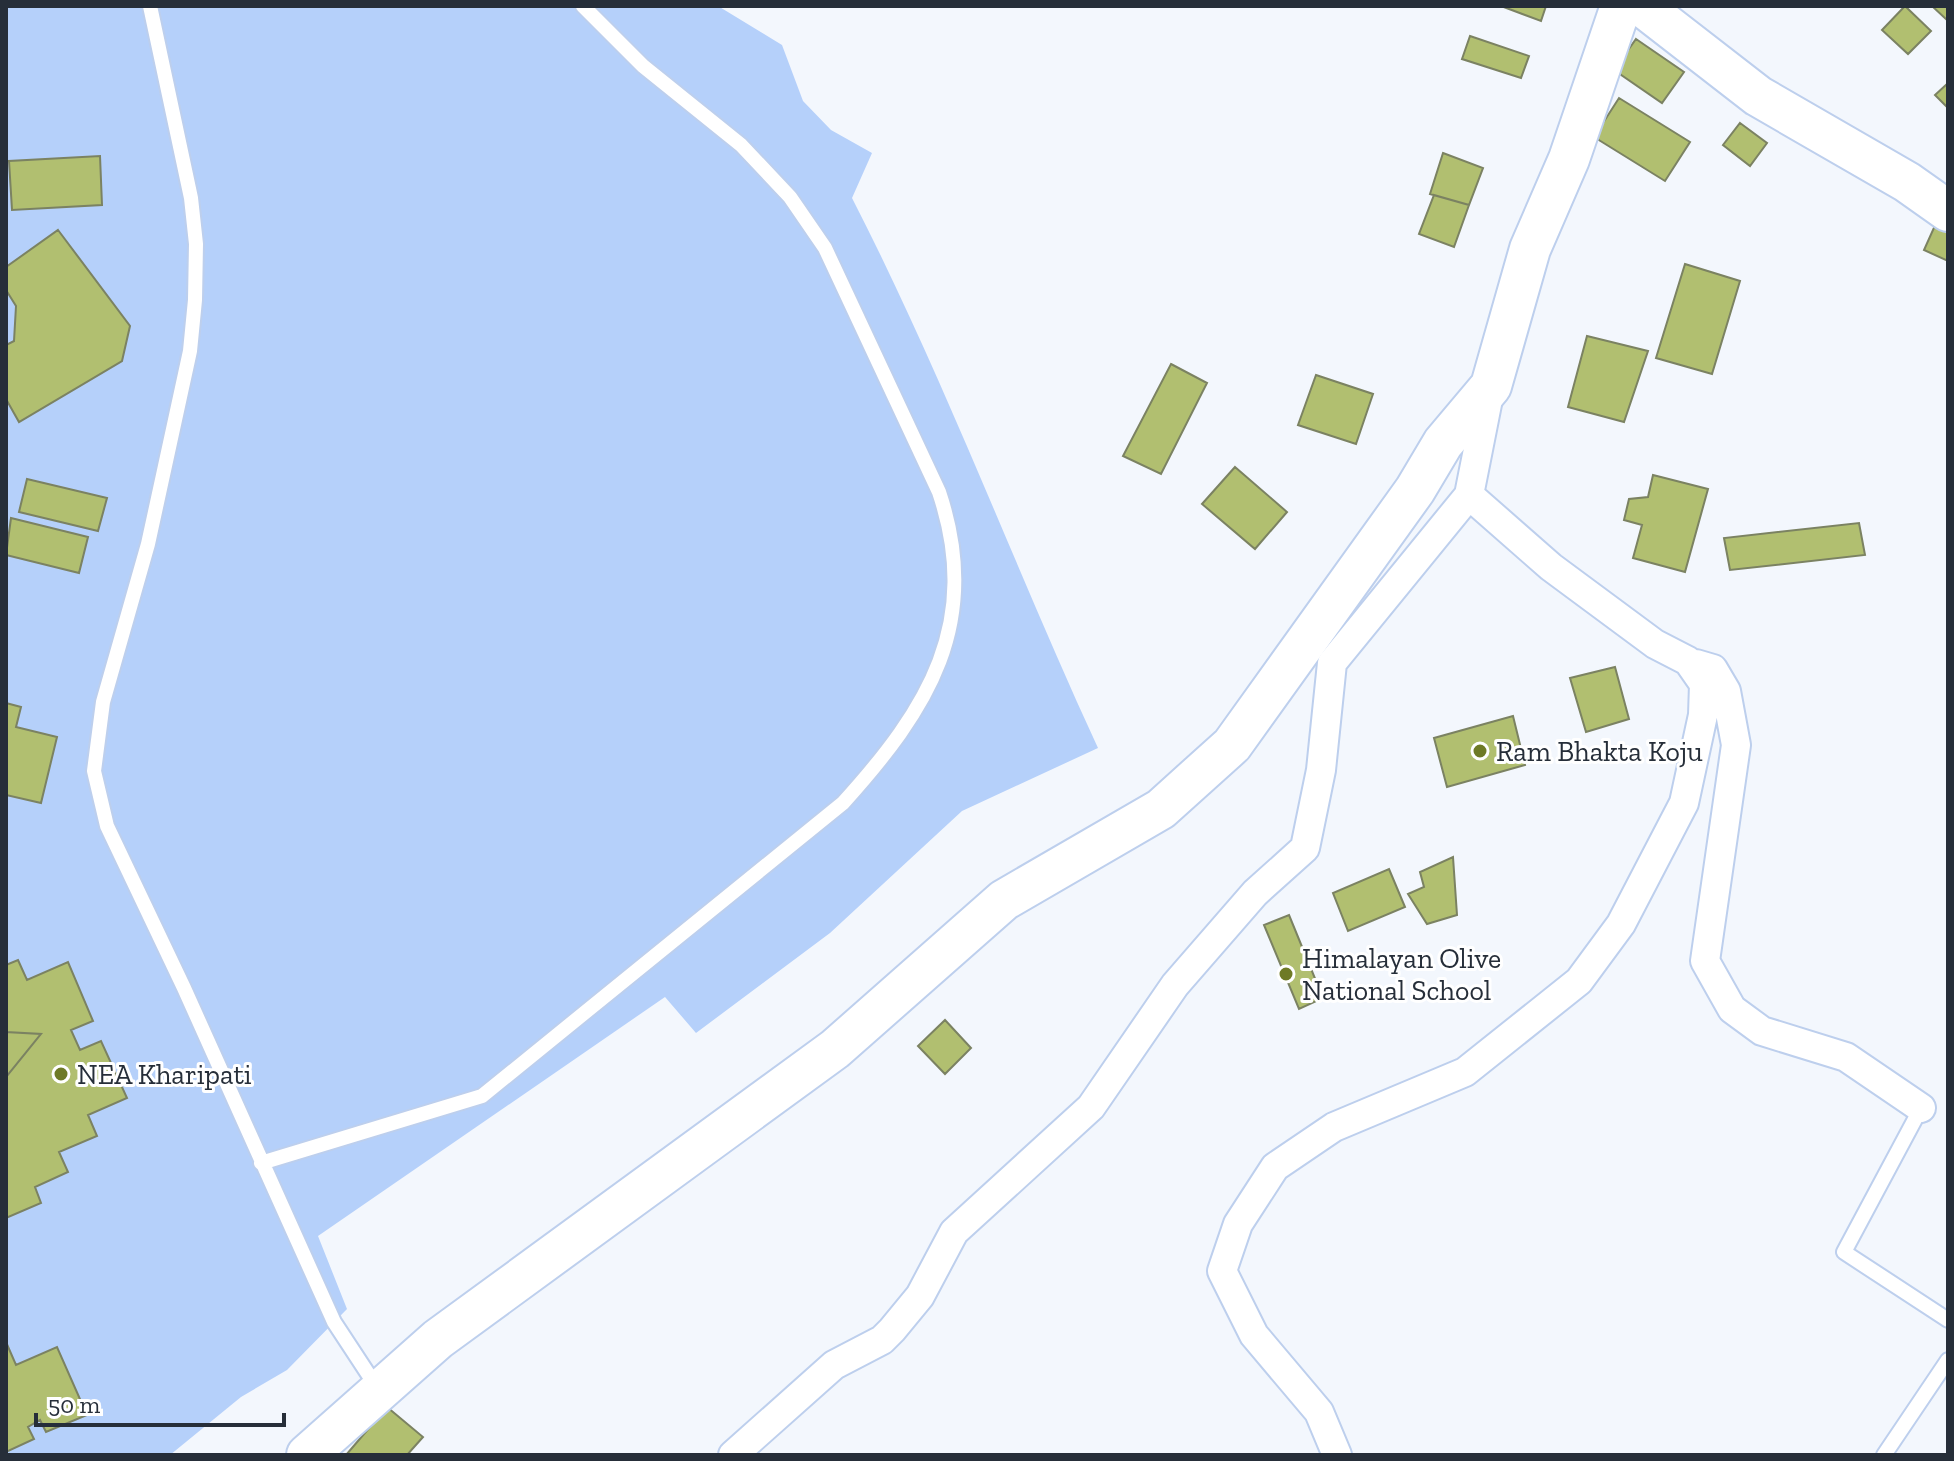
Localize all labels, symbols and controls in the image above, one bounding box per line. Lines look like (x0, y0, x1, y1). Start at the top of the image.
place label: Ram Bhakta Koju (1496, 735, 1703, 768)
marker: Ram Bhakta Koju (1471, 742, 1489, 760)
place label: Himalayan Olive National School (1302, 942, 1501, 1007)
marker: Himalayan Olive National School (1277, 965, 1295, 983)
place label: NEA Kharipati (77, 1058, 252, 1091)
marker: NEA Kharipati (52, 1065, 70, 1083)
scale bar (36, 1377, 284, 1427)
text: 50 m (48, 1390, 101, 1419)

